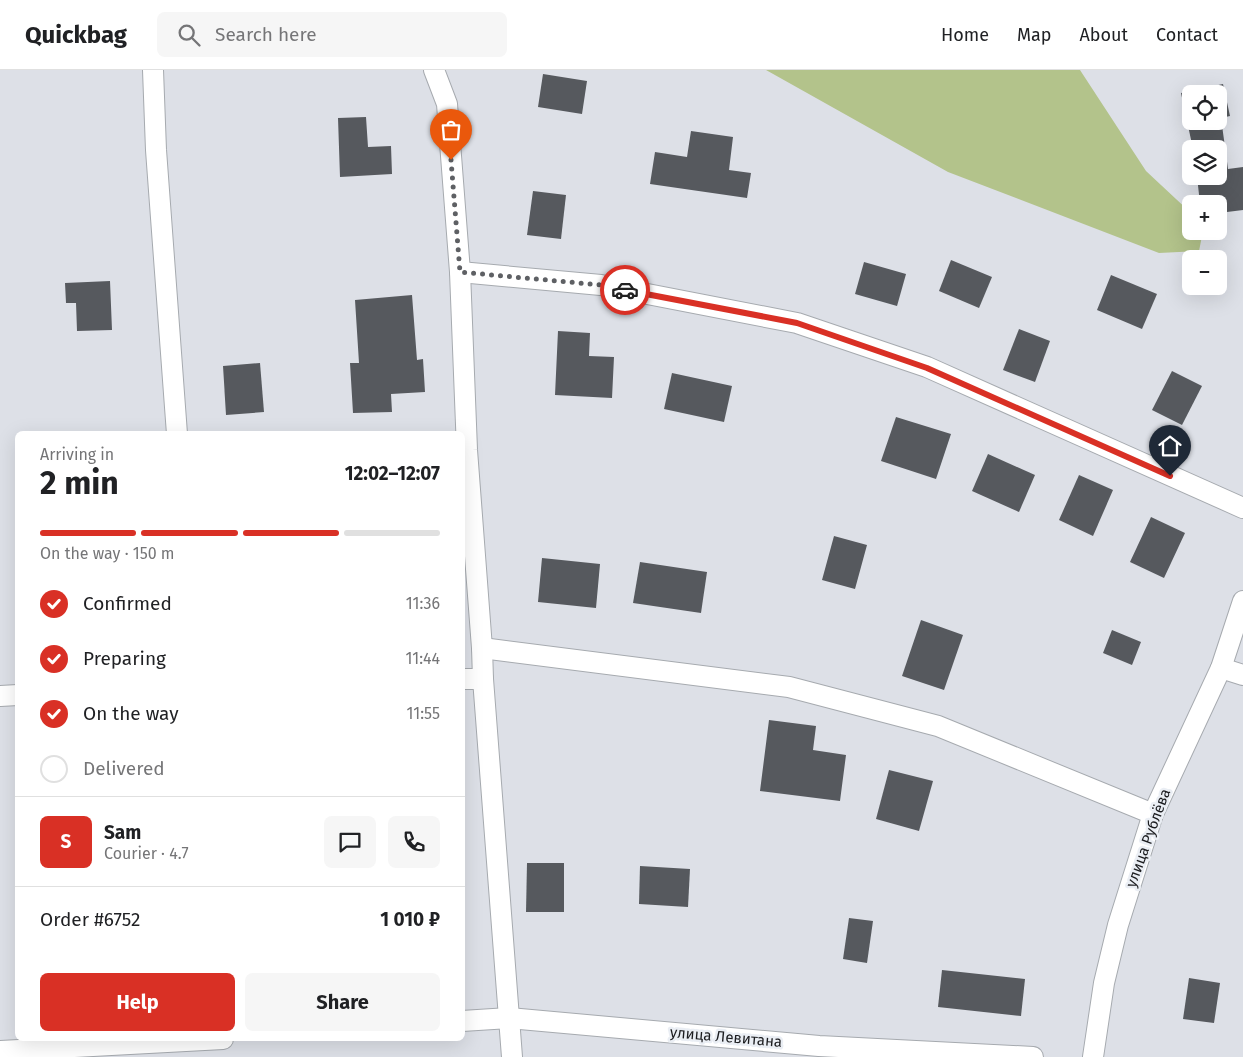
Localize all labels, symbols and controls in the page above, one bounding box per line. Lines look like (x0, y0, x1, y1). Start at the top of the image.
search box (157, 12, 507, 57)
text: Quickbag (25, 21, 127, 49)
icon: search (175, 21, 203, 49)
text: Search here (215, 23, 317, 46)
text: Home (941, 24, 989, 46)
text: Map (1017, 24, 1051, 46)
text: About (1079, 24, 1128, 46)
text: Contact (1156, 24, 1218, 46)
map controls (1182, 85, 1227, 295)
button: locate (1182, 85, 1227, 130)
pin (430, 109, 472, 160)
icon: bag (437, 116, 465, 144)
button: layers (1182, 140, 1227, 185)
button: + (1182, 195, 1227, 240)
button: − (1182, 250, 1227, 295)
courier (600, 265, 650, 315)
icon: car (611, 276, 639, 304)
pin (1149, 425, 1191, 476)
icon: home (1156, 432, 1184, 460)
text: Arriving in (40, 445, 114, 464)
text: 12:02–12:07 (345, 462, 440, 485)
text: 2 min (40, 464, 119, 502)
text: On the way · 150 m (40, 544, 175, 563)
icon: check (40, 590, 68, 618)
text: Confirmed (83, 592, 172, 615)
text: 11:36 (406, 594, 440, 613)
icon: check (40, 645, 68, 673)
text: Preparing (83, 647, 166, 670)
text: 11:44 (406, 649, 440, 668)
icon: check (40, 700, 68, 728)
text: On the way (83, 702, 179, 725)
text: 11:55 (407, 704, 440, 723)
text: Delivered (83, 757, 165, 780)
street label: улица Рублёва (1122, 786, 1174, 890)
button: chat (324, 816, 376, 868)
button: phone (388, 816, 440, 868)
text: Sam (104, 821, 141, 844)
text: S (61, 830, 71, 853)
text: Courier · 4.7 (104, 844, 189, 863)
text: Order #6752 (40, 908, 140, 931)
text: 1 010 ₽ (380, 908, 440, 931)
button: Help (40, 973, 235, 1031)
button: Share (245, 973, 440, 1031)
street label: улица Левитана (669, 1023, 783, 1051)

